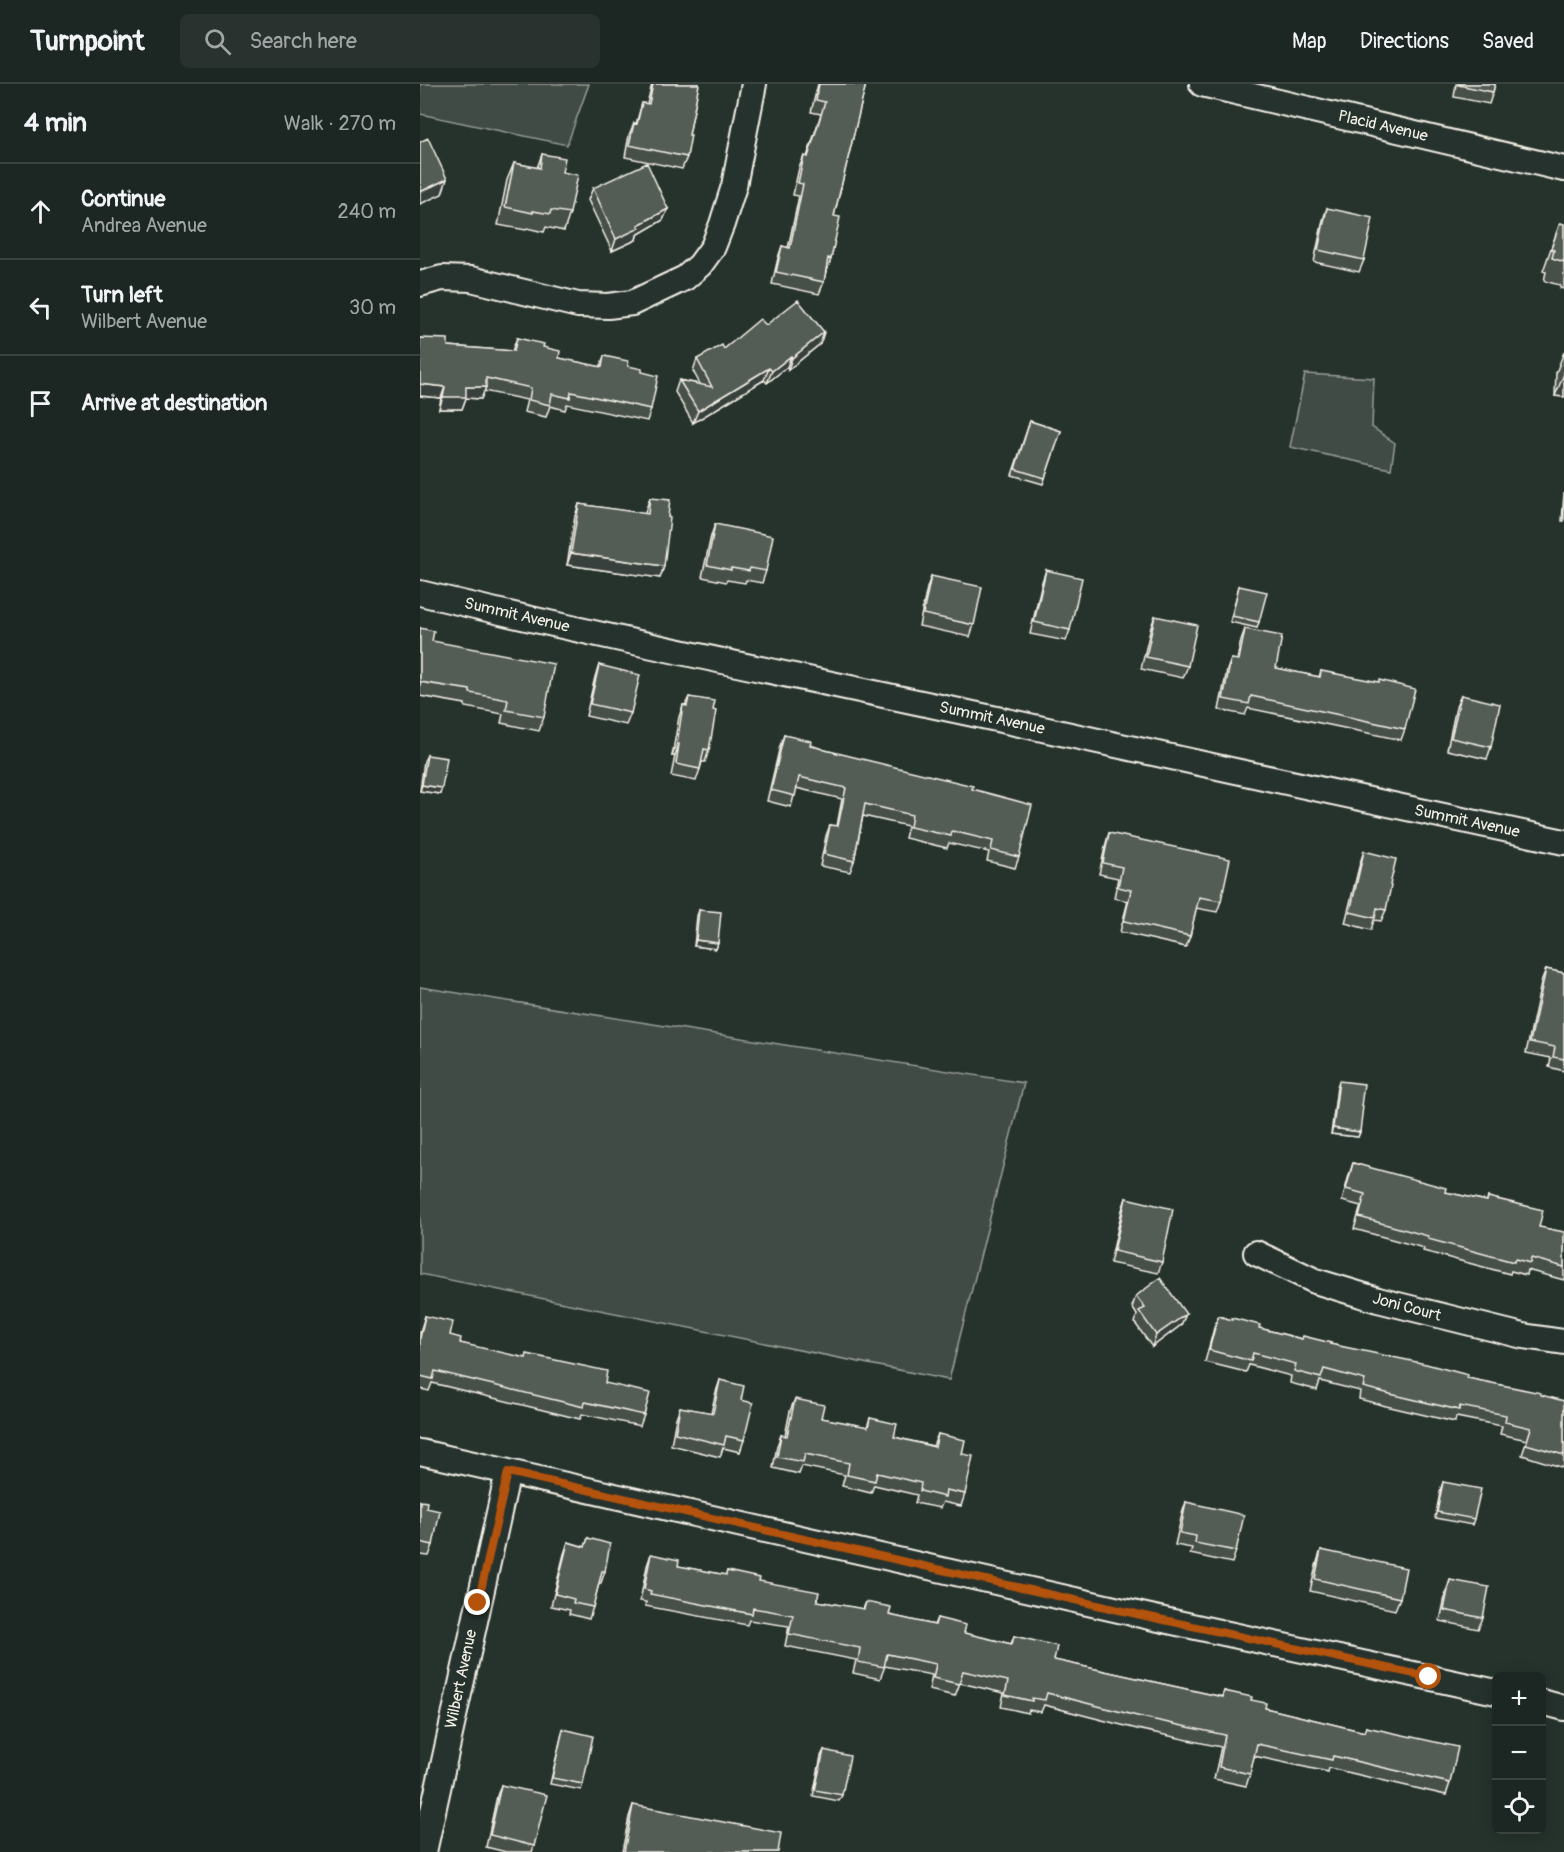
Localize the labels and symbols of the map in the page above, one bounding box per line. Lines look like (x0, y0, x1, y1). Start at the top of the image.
street label: Placid Avenue (1336, 106, 1430, 146)
street label: Summit Avenue (462, 593, 572, 637)
street label: Summit Avenue (937, 697, 1047, 739)
street label: Summit Avenue (1412, 800, 1522, 842)
street label: Joni Court (1371, 1288, 1444, 1326)
route end (464, 1589, 490, 1615)
street label: Wilbert Avenue (441, 1627, 481, 1730)
route start (1415, 1663, 1441, 1689)

